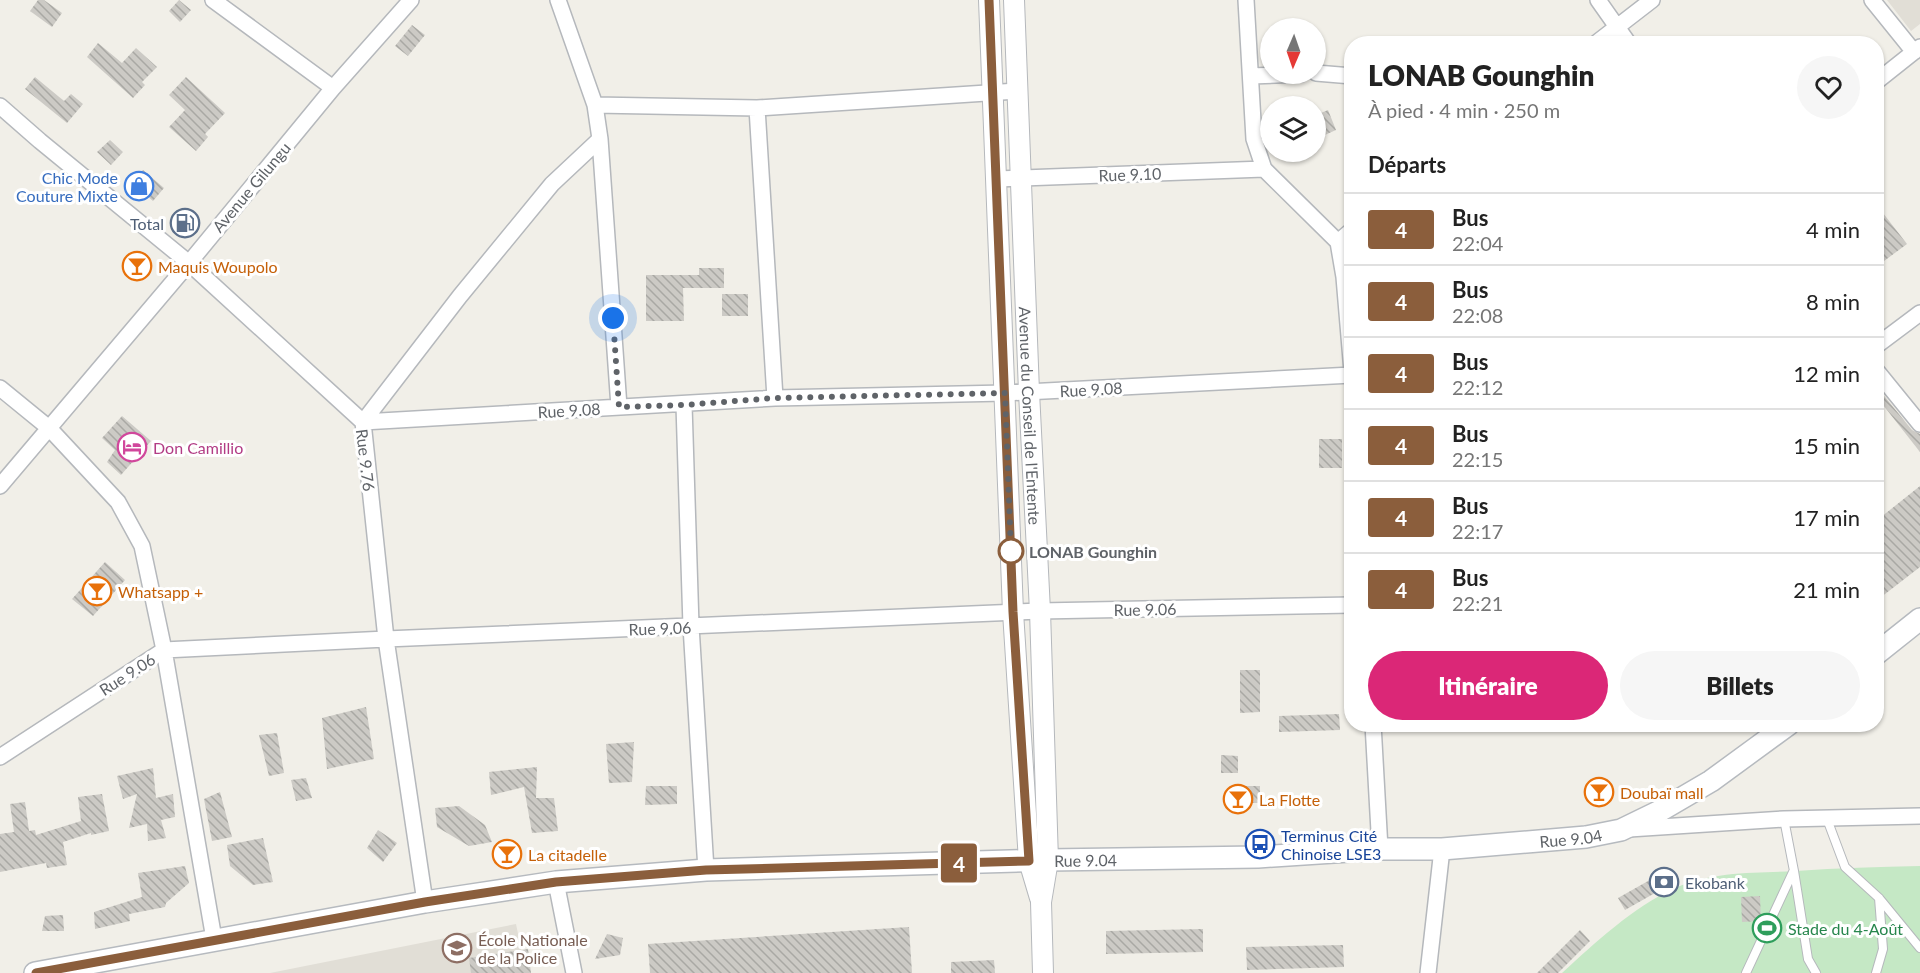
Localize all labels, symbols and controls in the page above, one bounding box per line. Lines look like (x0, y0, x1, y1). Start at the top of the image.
north arrow (1260, 18, 1326, 84)
map controls (1260, 18, 1326, 162)
button: heart (1797, 56, 1860, 119)
text: LONAB Gounghin (1368, 58, 1595, 92)
button: layers (1260, 96, 1326, 162)
text: À pied · 4 min · 250 m (1368, 98, 1560, 122)
street label: Avenue Gilungu (208, 138, 294, 236)
text: Départs (1368, 151, 1446, 178)
street label: Rue 9.10 (1098, 163, 1162, 185)
place label: Chic Mode Couture Mixte (16, 168, 118, 205)
shop icon: Chic Mode Couture Mixte (123, 170, 155, 202)
text: Bus (1452, 204, 1488, 231)
fuel station icon: Total (169, 207, 201, 239)
place label: Total (130, 214, 164, 233)
text: 4 min (1806, 216, 1860, 243)
text: 4 (1395, 217, 1407, 242)
text: 22:04 (1452, 231, 1503, 255)
bar icon: Maquis Woupolo (121, 250, 153, 282)
place label: Maquis Woupolo (158, 257, 278, 276)
text: Bus (1452, 276, 1488, 303)
text: 8 min (1806, 288, 1860, 315)
text: 4 (1395, 289, 1407, 314)
your location (598, 303, 628, 333)
text: 22:08 (1452, 303, 1503, 327)
street label: Avenue du Conseil de l'Entente (1016, 306, 1045, 525)
text: Bus (1452, 348, 1488, 375)
text: 12 min (1793, 360, 1860, 387)
text: 4 (1395, 361, 1407, 386)
text: 22:12 (1452, 375, 1503, 399)
street label: Rue 9.08 (1059, 378, 1123, 400)
street label: Rue 9.08 (537, 399, 601, 421)
text: Bus (1452, 420, 1488, 447)
street label: Rue 9.76 (353, 428, 379, 492)
hotel icon: Don Camillio (116, 431, 148, 463)
text: 15 min (1793, 432, 1860, 459)
text: 4 (1395, 433, 1407, 458)
place label: Don Camillio (153, 438, 243, 457)
text: 22:15 (1452, 447, 1503, 471)
text: Bus (1452, 492, 1488, 519)
text: 17 min (1793, 504, 1860, 531)
text: 4 (1395, 505, 1407, 530)
text: 22:17 (1452, 519, 1503, 543)
marker: LONAB Gounghin (998, 538, 1024, 564)
place label: LONAB Gounghin (1029, 542, 1157, 561)
text: Bus (1452, 564, 1488, 591)
bar icon: Whatsapp + (81, 575, 113, 607)
text: 21 min (1793, 576, 1860, 603)
text: 4 (1395, 577, 1407, 602)
place label: Whatsapp + (118, 582, 203, 601)
text: 22:21 (1452, 591, 1503, 615)
street label: Rue 9.06 (1113, 599, 1177, 619)
street label: Rue 9.06 (628, 617, 692, 639)
street label: Rue 9.06 (95, 649, 159, 699)
button: Itinéraire (1368, 651, 1608, 720)
button: Billets (1620, 651, 1860, 720)
bar icon: Doubaï mall (1583, 776, 1615, 808)
bar icon: La Flotte (1222, 783, 1254, 815)
place label: Doubaï mall (1620, 783, 1704, 802)
place label: La Flotte (1259, 790, 1320, 809)
street label: Rue 9.04 (1539, 825, 1604, 850)
place label: Terminus Cité Chinoise LSE3 (1281, 826, 1381, 863)
bus stop icon: Terminus Cité Chinoise LSE3 (1244, 828, 1276, 860)
bar icon: La citadelle (491, 838, 523, 870)
line badge: 4 (940, 844, 978, 882)
place label: La citadelle (528, 845, 607, 864)
street label: Rue 9.04 (1054, 850, 1117, 869)
text: 4 (953, 851, 965, 876)
bank icon: Ekobank (1648, 866, 1680, 898)
place label: Ekobank (1685, 873, 1746, 892)
sports icon: Stade du 4-Août (1751, 912, 1783, 944)
place label: Stade du 4-Août (1788, 919, 1903, 938)
place label: École Nationale de la Police (478, 930, 588, 967)
school or university icon: École Nationale de la Police (441, 932, 473, 964)

